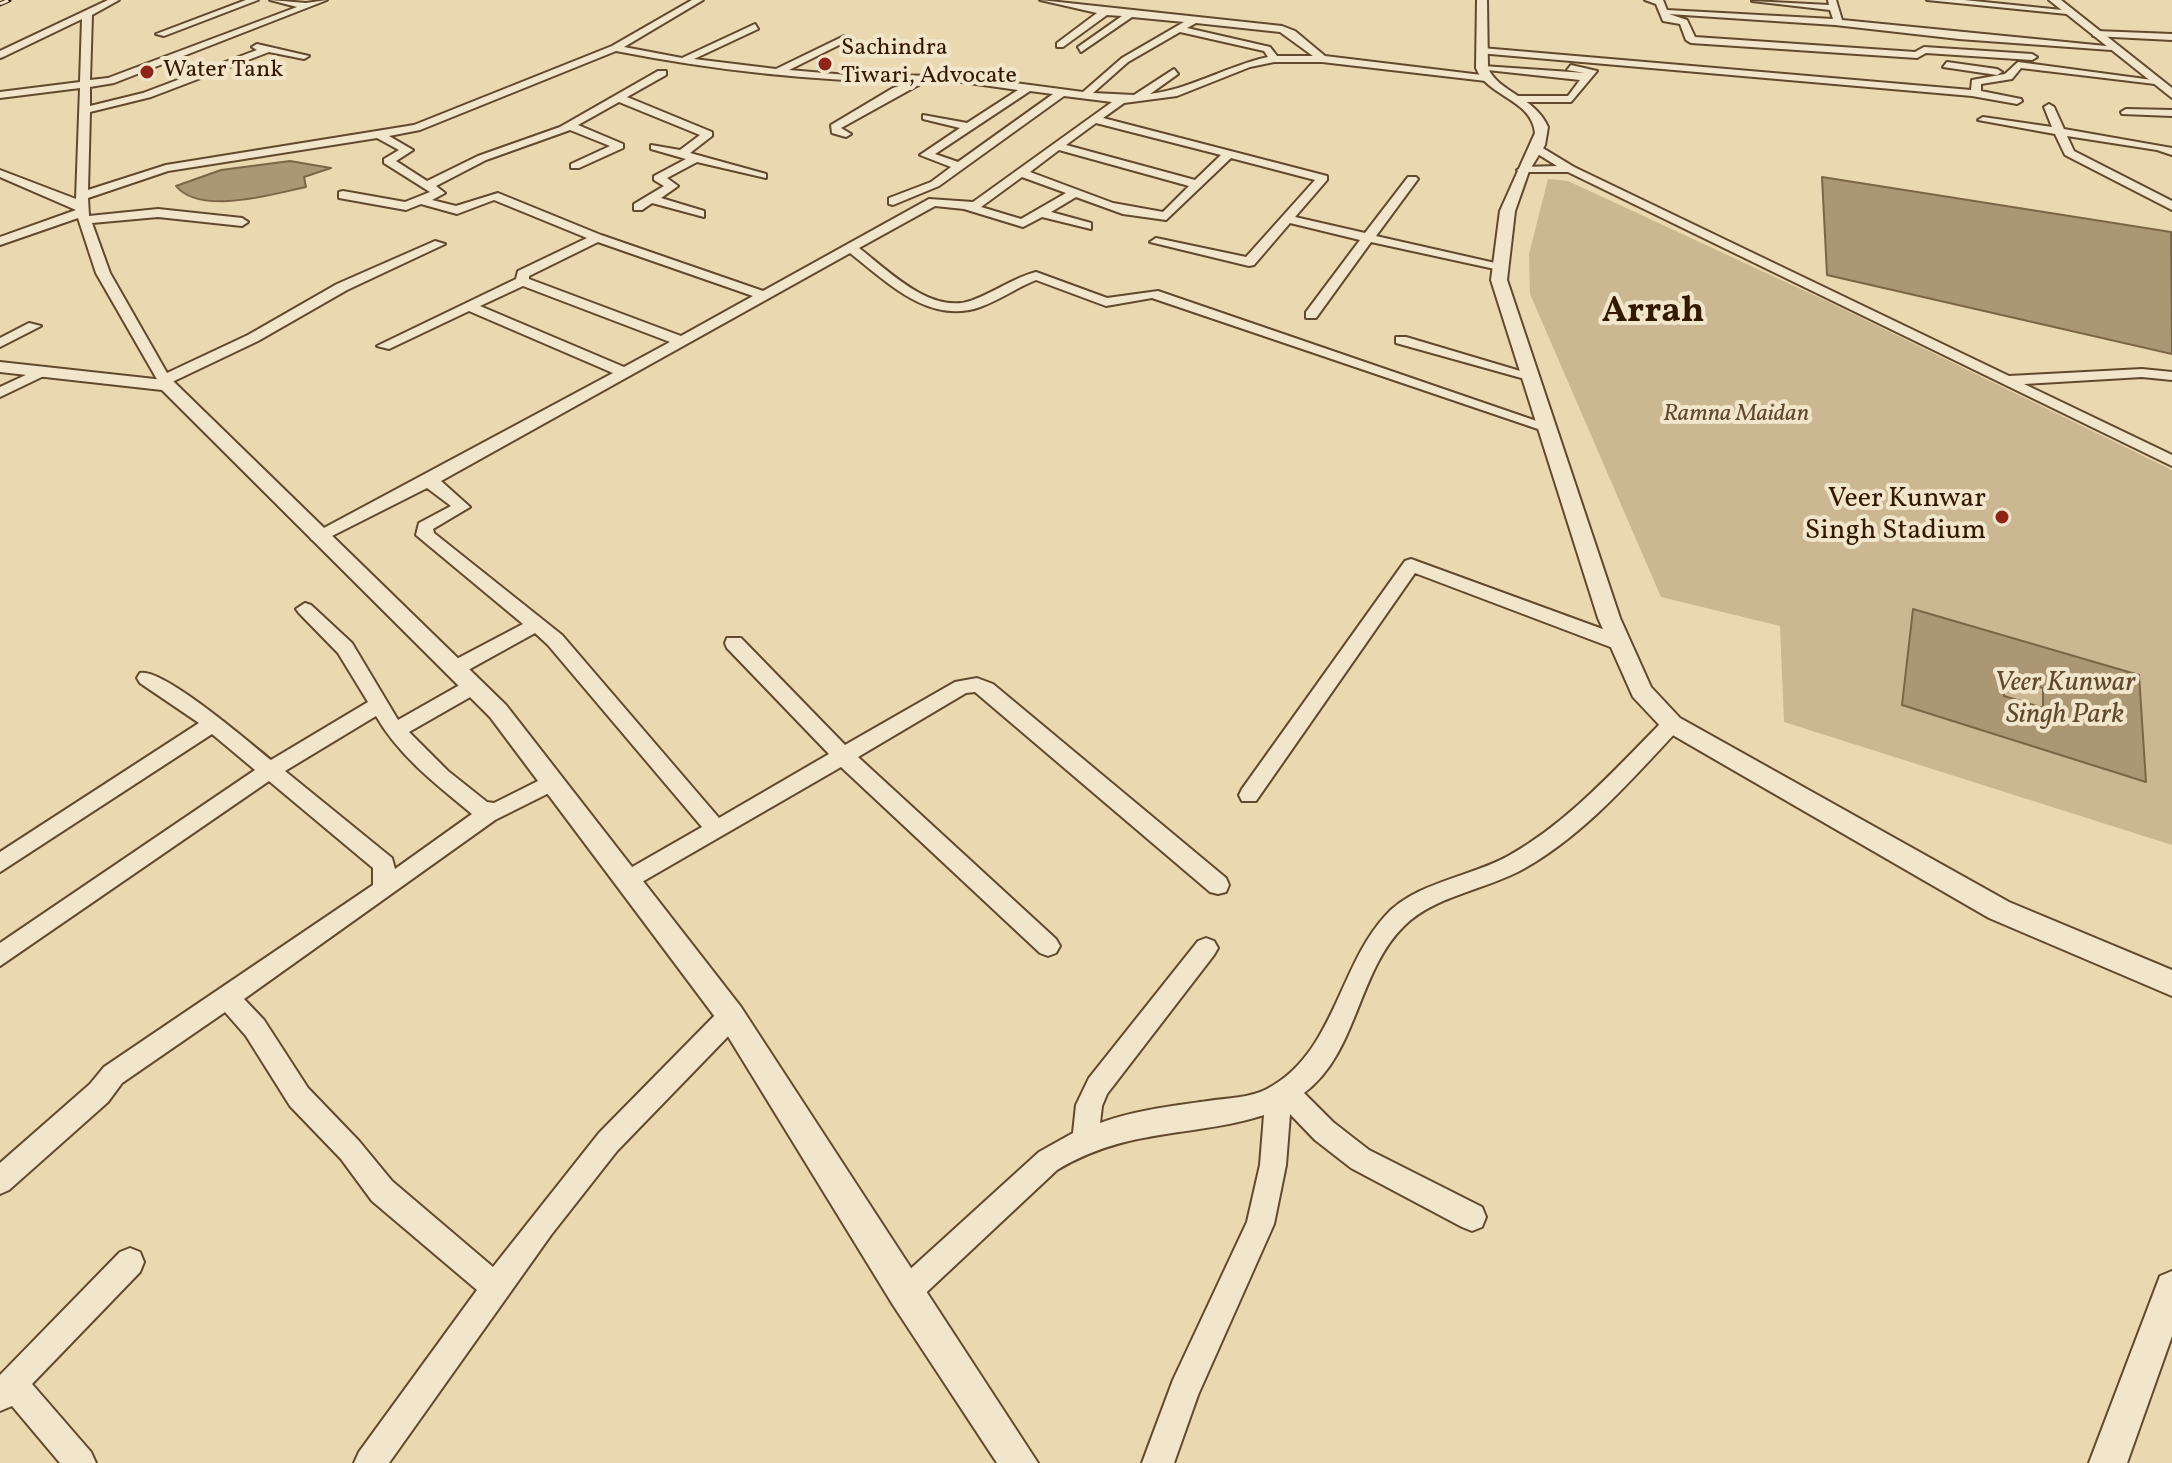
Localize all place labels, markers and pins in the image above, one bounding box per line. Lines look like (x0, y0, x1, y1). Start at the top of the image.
place label: Sachindra Tiwari, Advocate (841, 36, 1017, 92)
marker: Sachindra Tiwari, Advocate (816, 55, 834, 73)
place label: Water Tank (163, 58, 283, 86)
marker: Water Tank (138, 63, 156, 81)
place label: Veer Kunwar Singh Stadium (1805, 484, 1986, 550)
marker: Veer Kunwar Singh Stadium (1993, 508, 2011, 526)

